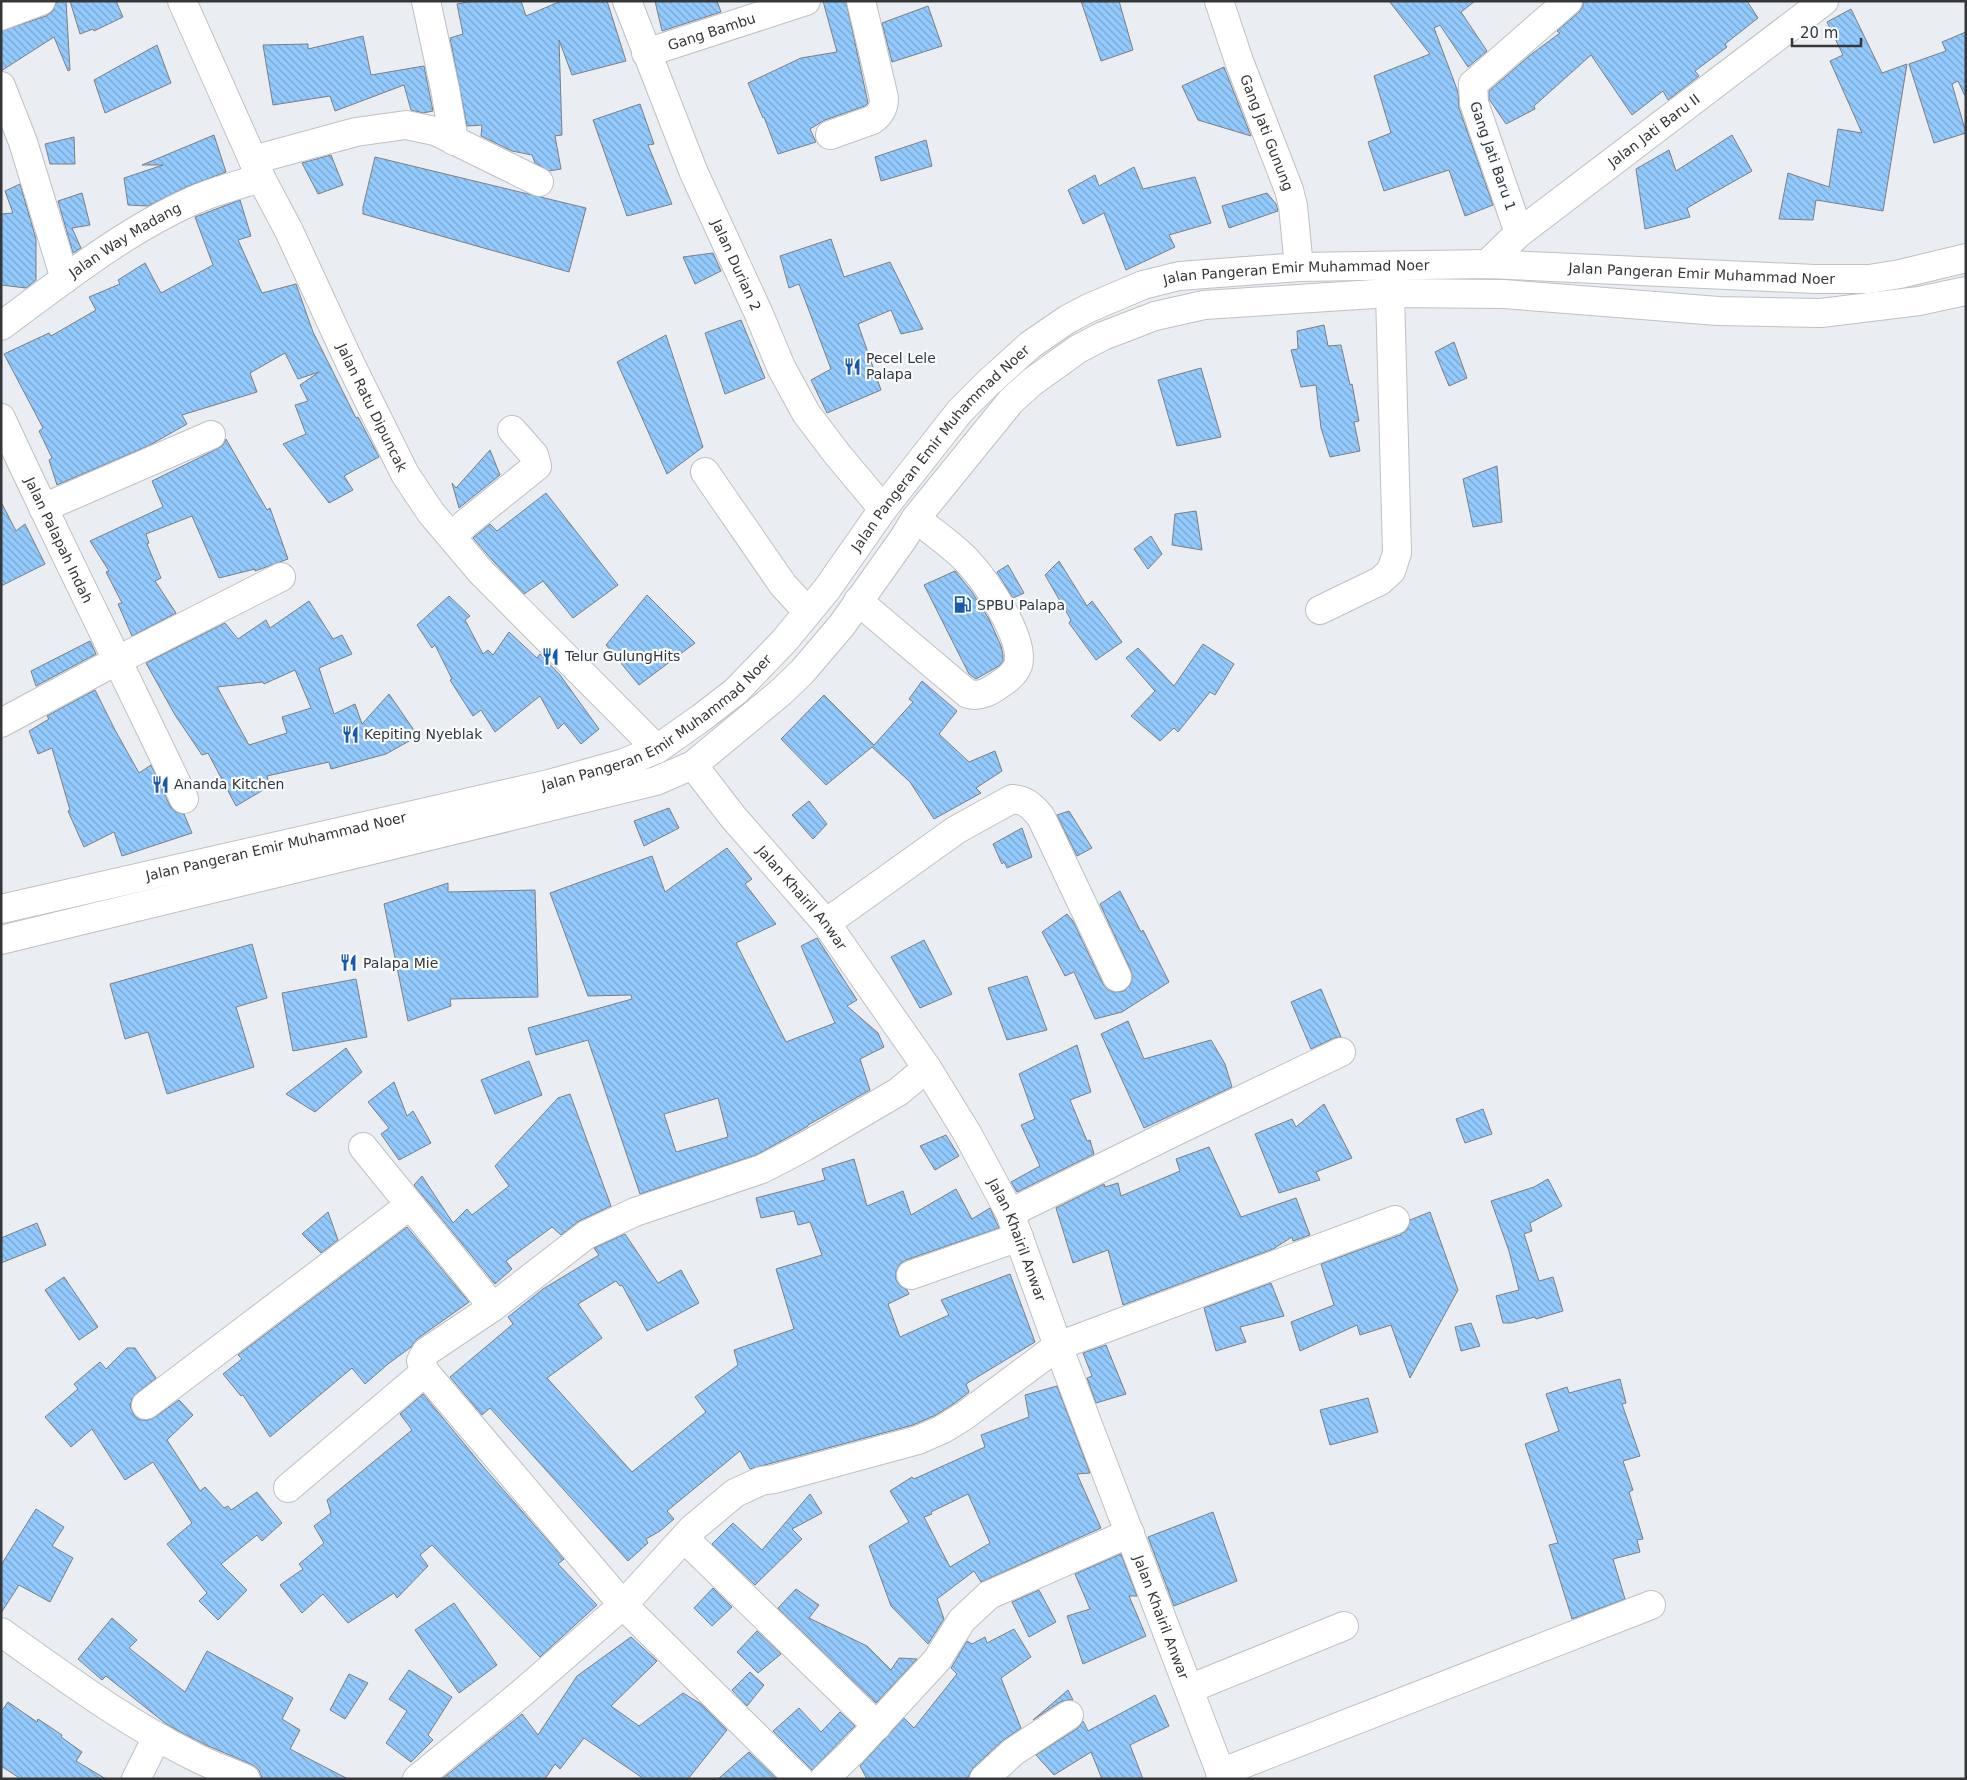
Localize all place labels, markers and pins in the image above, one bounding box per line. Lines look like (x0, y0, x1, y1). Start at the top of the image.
place label: Pecel Lele Palapa (866, 350, 936, 382)
restaurant icon: Pecel Lele Palapa (842, 356, 862, 376)
fuel station icon: SPBU Palapa (953, 595, 973, 615)
place label: SPBU Palapa (977, 597, 1065, 613)
restaurant icon: Telur GulungHits (541, 646, 561, 666)
place label: Telur GulungHits (564, 648, 680, 664)
restaurant icon: Kepiting Nyeblak (340, 724, 360, 744)
place label: Kepiting Nyeblak (364, 726, 483, 742)
restaurant icon: Ananda Kitchen (150, 774, 170, 794)
place label: Ananda Kitchen (174, 776, 284, 792)
restaurant icon: Palapa Mie (339, 953, 359, 973)
place label: Palapa Mie (363, 955, 438, 971)

